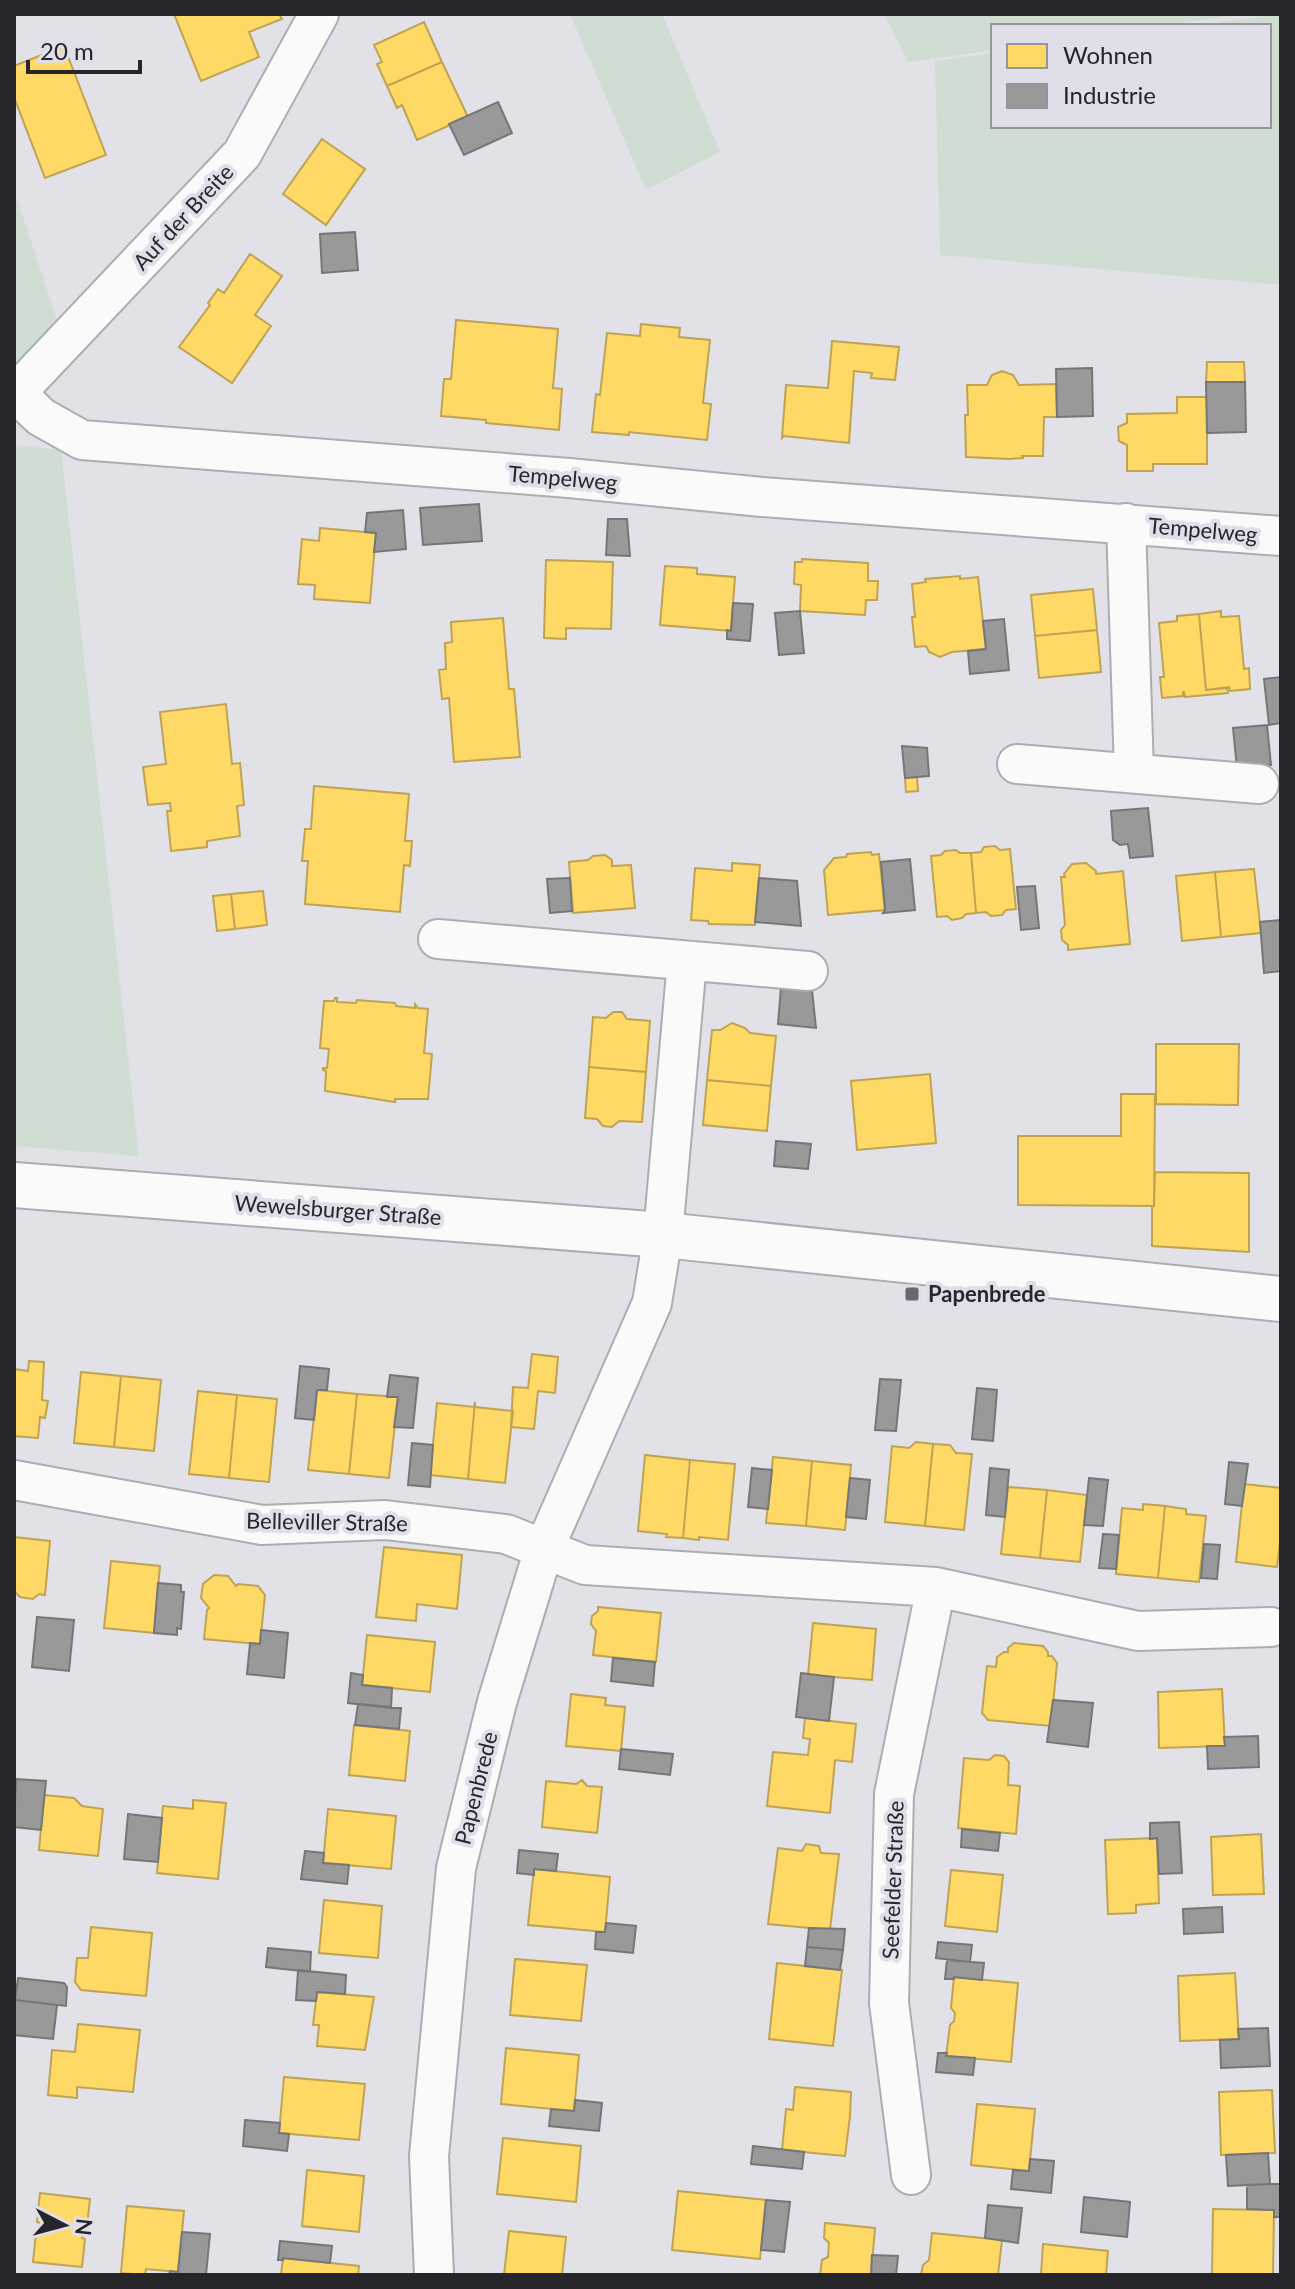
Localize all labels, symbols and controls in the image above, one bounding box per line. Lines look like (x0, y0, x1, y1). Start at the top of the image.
scale bar (28, 24, 140, 74)
legend (991, 24, 1271, 128)
text: 20 m (40, 36, 94, 65)
text: Wohnen (1063, 40, 1153, 69)
text: Industrie (1063, 80, 1156, 109)
street label: Auf der Breite (127, 158, 238, 275)
street label: Tempelweg (507, 459, 619, 496)
street label: Tempelweg (1147, 511, 1259, 548)
street label: Wewelsburger Straße (234, 1189, 442, 1230)
place label: Papenbrede (928, 1280, 1046, 1307)
marker: Papenbrede (903, 1285, 921, 1303)
street label: Belleviller Straße (246, 1507, 408, 1536)
street label: Papenbrede (448, 1729, 503, 1847)
street label: Seefelder Straße (876, 1800, 909, 1960)
north arrow (24, 2185, 104, 2265)
text: N (70, 2217, 99, 2237)

